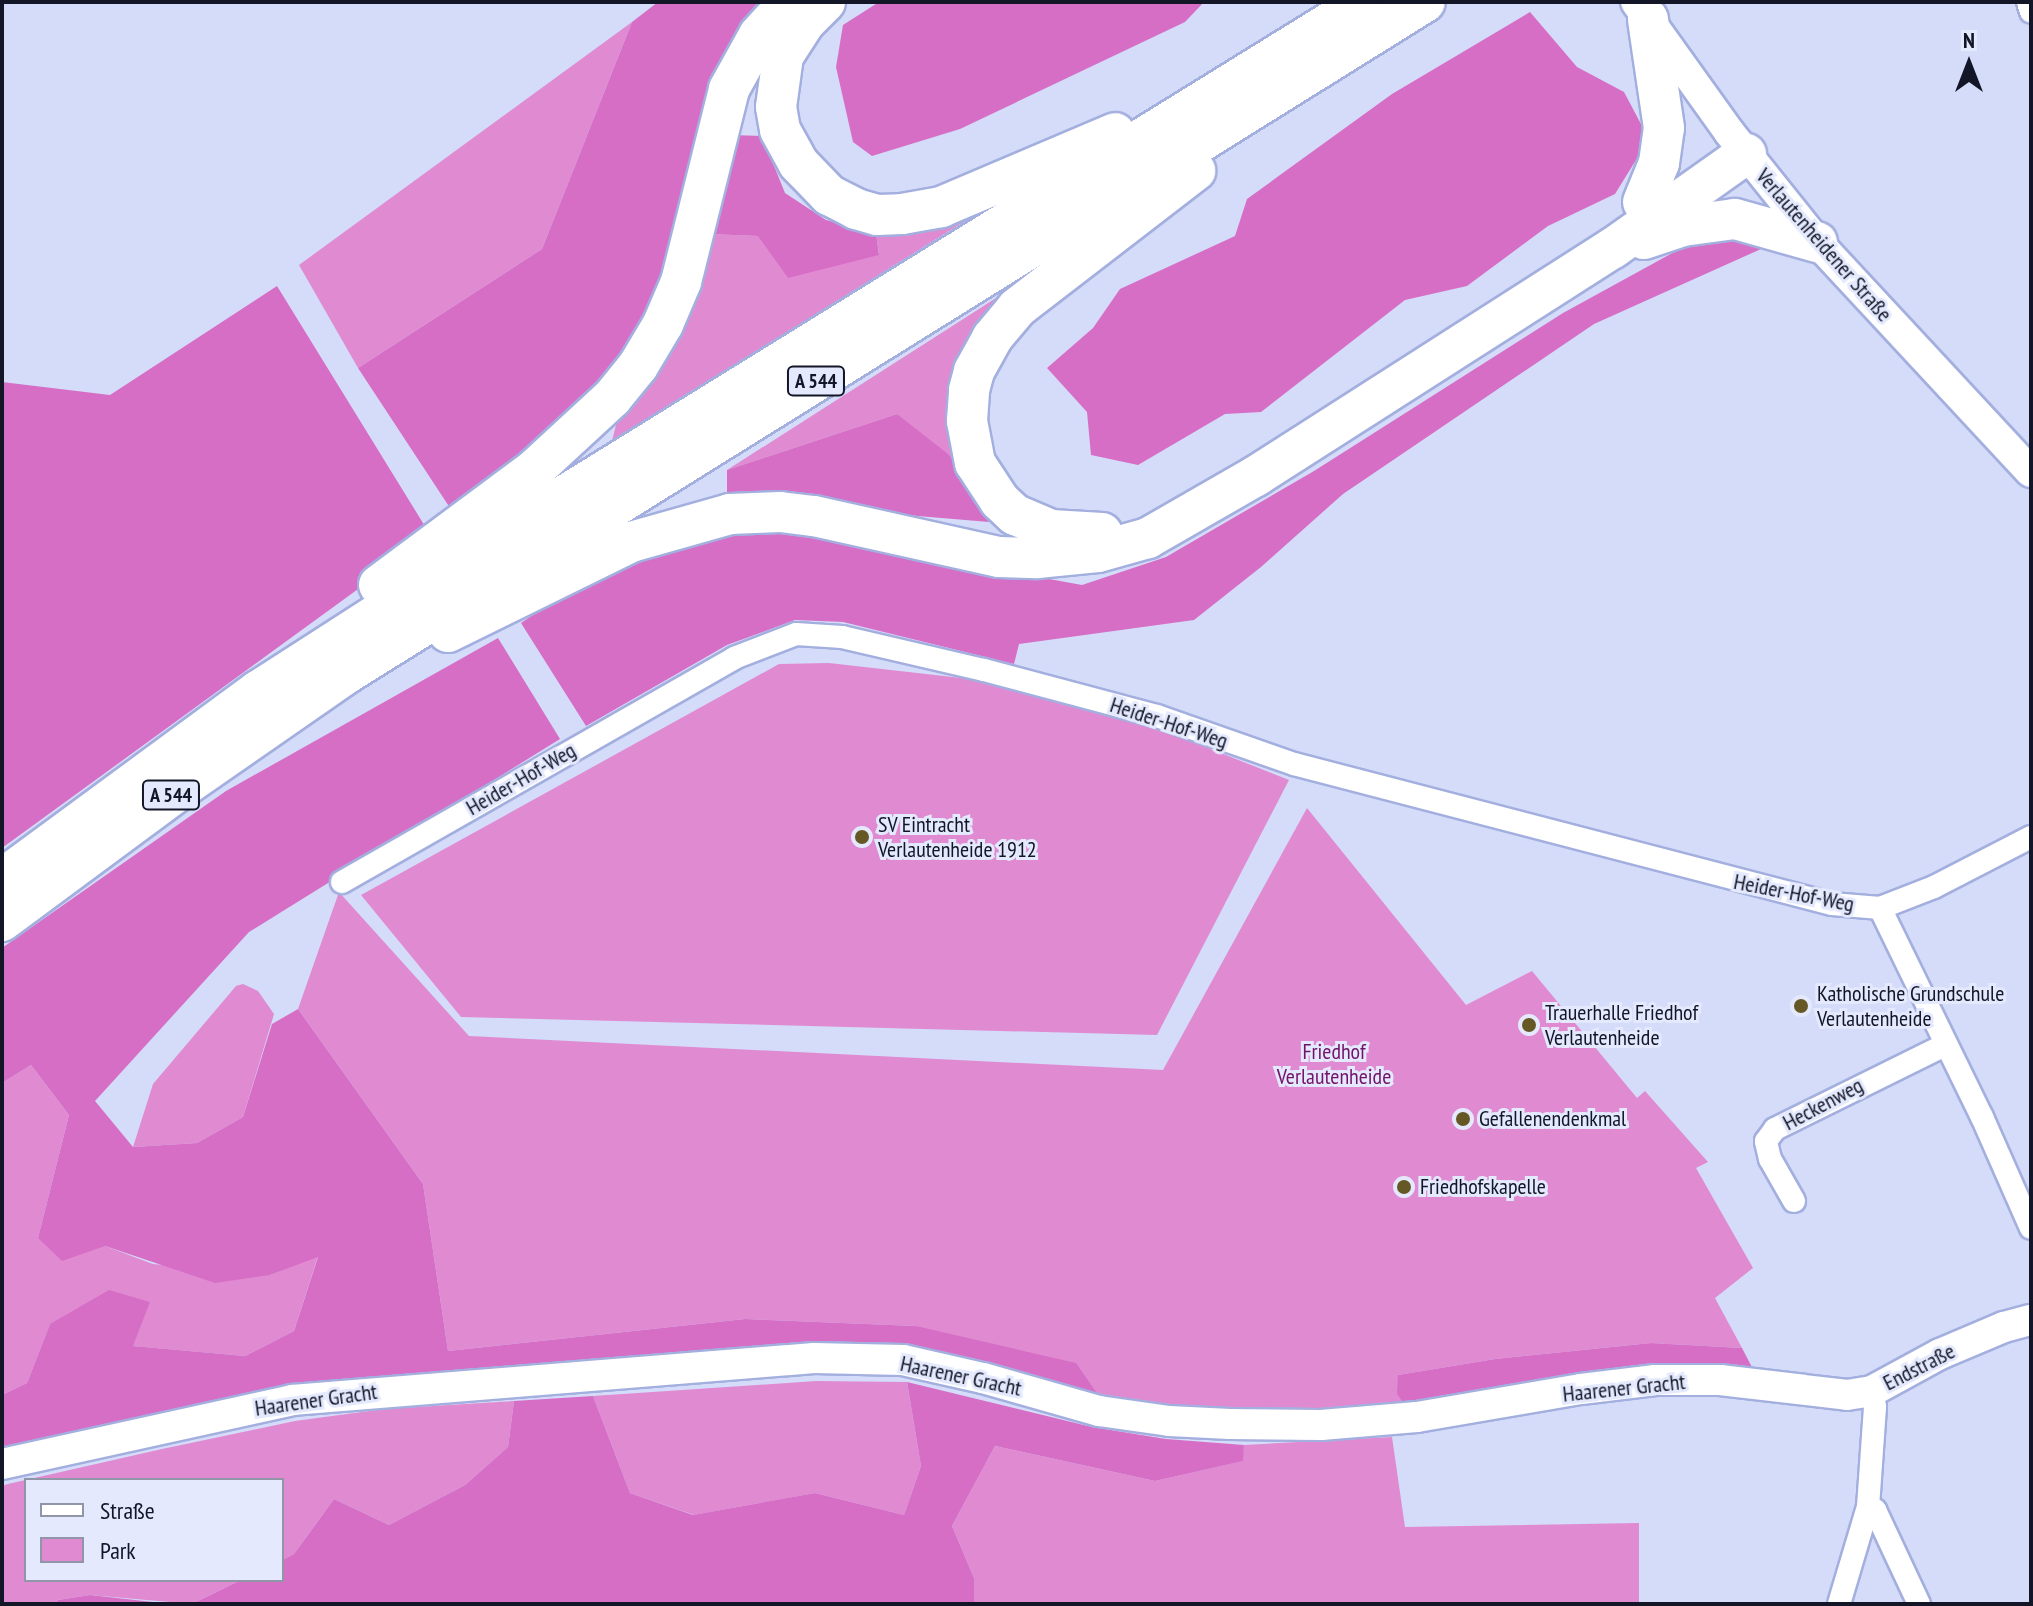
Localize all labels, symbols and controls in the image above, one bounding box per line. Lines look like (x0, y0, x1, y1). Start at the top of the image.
north arrow (1929, 24, 2009, 104)
text: N (1963, 26, 1975, 54)
street label: Verlautenheidener Straße (1750, 163, 1898, 327)
road number: A 544 (786, 365, 846, 397)
street label: Heider-Hof-Weg (1107, 692, 1231, 754)
street label: Heider-Hof-Weg (462, 737, 580, 821)
road number: A 544 (141, 779, 201, 811)
place label: SV Eintracht Verlautenheide 1912 (878, 811, 1037, 862)
marker: SV Eintracht Verlautenheide 1912 (853, 828, 871, 846)
street label: Heider-Hof-Weg (1732, 868, 1856, 918)
place label: Katholische Grundschule Verlautenheide (1817, 980, 2004, 1032)
marker: Katholische Grundschule Verlautenheide (1792, 997, 1810, 1015)
place label: Trauerhalle Friedhof Verlautenheide (1545, 999, 1698, 1050)
marker: Trauerhalle Friedhof Verlautenheide (1520, 1016, 1538, 1034)
park label: Friedhof Verlautenheide (1277, 1038, 1391, 1090)
street label: Heckenweg (1778, 1072, 1868, 1136)
place label: Gefallenendenkmal (1479, 1106, 1626, 1132)
marker: Gefallenendenkmal (1454, 1110, 1472, 1128)
place label: Friedhofskapelle (1420, 1174, 1546, 1200)
marker: Friedhofskapelle (1395, 1178, 1413, 1196)
street label: Endstraße (1879, 1338, 1959, 1396)
street label: Haarener Gracht (898, 1350, 1024, 1402)
street label: Haarener Gracht (1561, 1368, 1687, 1408)
street label: Haarener Gracht (253, 1378, 379, 1422)
legend (24, 1478, 284, 1582)
text: Straße (100, 1495, 155, 1526)
text: Park (100, 1535, 136, 1566)

